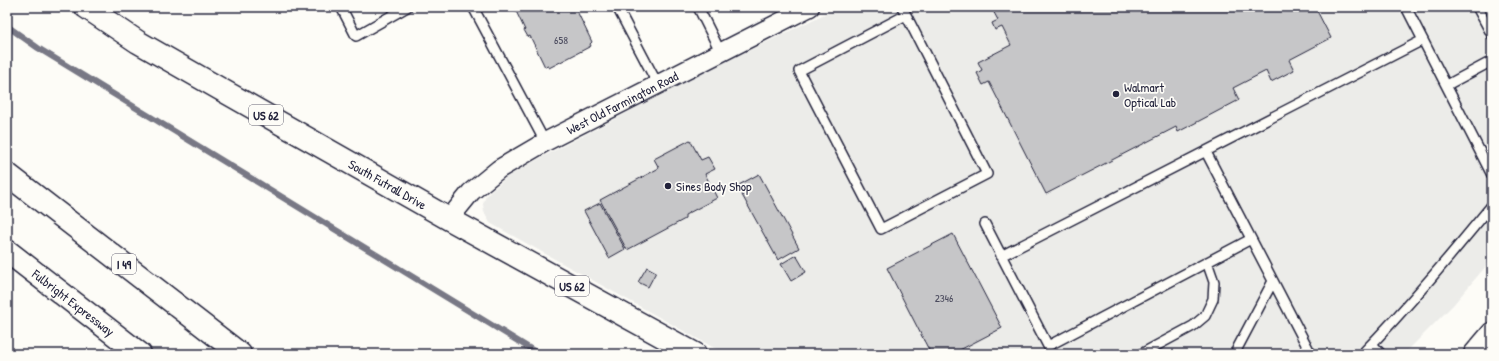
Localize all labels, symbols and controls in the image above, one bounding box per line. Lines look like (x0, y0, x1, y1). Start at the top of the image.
house number: 658 (554, 33, 568, 47)
street label: West Old Farmington Road (563, 67, 681, 139)
place label: Walmart Optical Lab (1124, 78, 1176, 111)
marker: Walmart Optical Lab (1111, 89, 1121, 99)
road number: US 62 (249, 105, 283, 125)
street label: South Futrall Drive (345, 155, 430, 214)
place label: Sines Body Shop (676, 177, 752, 195)
marker: Sines Body Shop (663, 181, 673, 191)
road number: I 49 (112, 254, 136, 274)
street label: Fulbright Expressway (28, 264, 119, 340)
road number: US 62 (555, 276, 589, 296)
house number: 2346 (935, 291, 954, 305)

